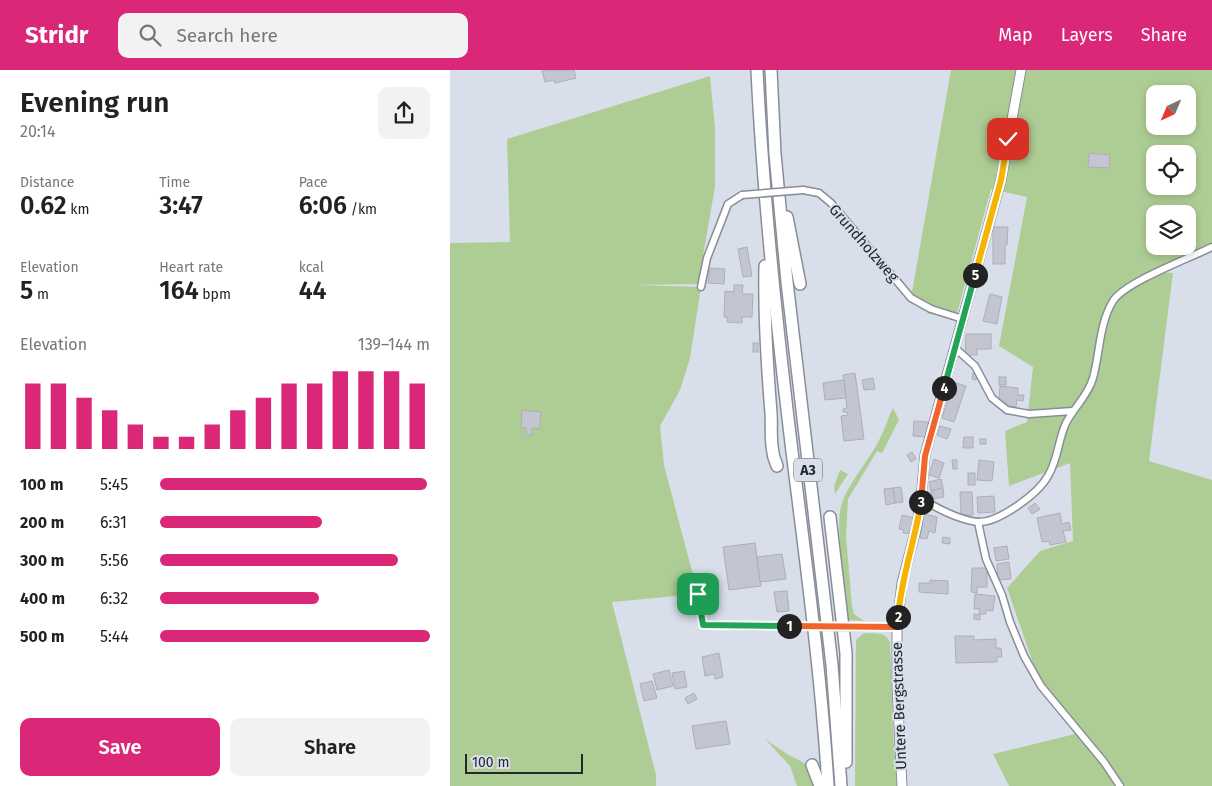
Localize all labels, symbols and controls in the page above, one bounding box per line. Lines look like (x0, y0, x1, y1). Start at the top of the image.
search box (118, 13, 468, 58)
text: Stridr (25, 21, 88, 49)
icon: search (136, 21, 164, 49)
text: Search here (176, 24, 278, 47)
text: Map (998, 24, 1033, 46)
text: Layers (1061, 24, 1113, 46)
text: Share (1141, 24, 1187, 46)
north arrow (1146, 85, 1196, 135)
map controls (1146, 85, 1196, 255)
text: Evening run (20, 86, 169, 119)
button: share (378, 87, 430, 139)
pin (987, 118, 1029, 160)
text: 20:14 (20, 122, 56, 141)
icon: check (994, 125, 1022, 153)
button: locate (1146, 145, 1196, 195)
text: Distance (20, 174, 74, 191)
text: Time (159, 174, 190, 191)
text: Pace (299, 174, 328, 191)
text: 0.62 (20, 191, 67, 221)
text: 3:47 (159, 191, 203, 221)
text: 6:06 (299, 191, 347, 221)
street label: Grundholzweg (825, 200, 903, 286)
text: km (67, 201, 90, 218)
text: /km (347, 201, 377, 218)
button: layers (1146, 205, 1196, 255)
text: Elevation (20, 259, 79, 276)
text: Heart rate (159, 259, 223, 276)
text: kcal (299, 259, 324, 276)
pin: 5 (962, 262, 988, 288)
text: 5 (972, 267, 979, 284)
text: 5 (20, 276, 33, 306)
text: 164 (159, 276, 199, 306)
text: 44 (299, 276, 327, 306)
text: m (33, 286, 49, 303)
text: bpm (199, 286, 231, 303)
text: Elevation (20, 335, 87, 354)
text: 139–144 m (358, 335, 430, 354)
pin: 4 (932, 376, 956, 400)
text: 4 (941, 380, 948, 397)
road number: A3 (794, 458, 822, 482)
text: 100 m (20, 475, 63, 494)
text: 5:45 (100, 475, 128, 494)
pin: 3 (908, 490, 934, 514)
text: 3 (918, 494, 925, 511)
text: 200 m (20, 513, 64, 532)
text: 6:31 (100, 513, 127, 532)
text: 300 m (20, 551, 64, 570)
text: 5:56 (100, 551, 128, 570)
pin (677, 573, 719, 615)
icon: arrive (684, 580, 712, 608)
text: 400 m (20, 589, 65, 608)
text: 6:32 (100, 589, 128, 608)
pin: 2 (886, 604, 910, 630)
text: 2 (895, 609, 902, 626)
pin: 1 (776, 614, 802, 638)
text: 1 (786, 618, 793, 635)
text: 500 m (20, 627, 65, 646)
text: 5:44 (100, 627, 129, 646)
street label: Untere Bergstrasse (888, 642, 910, 770)
button: Save (20, 718, 220, 776)
button: Share (230, 718, 430, 776)
scale bar (465, 751, 582, 774)
text: 100 m (472, 754, 509, 771)

